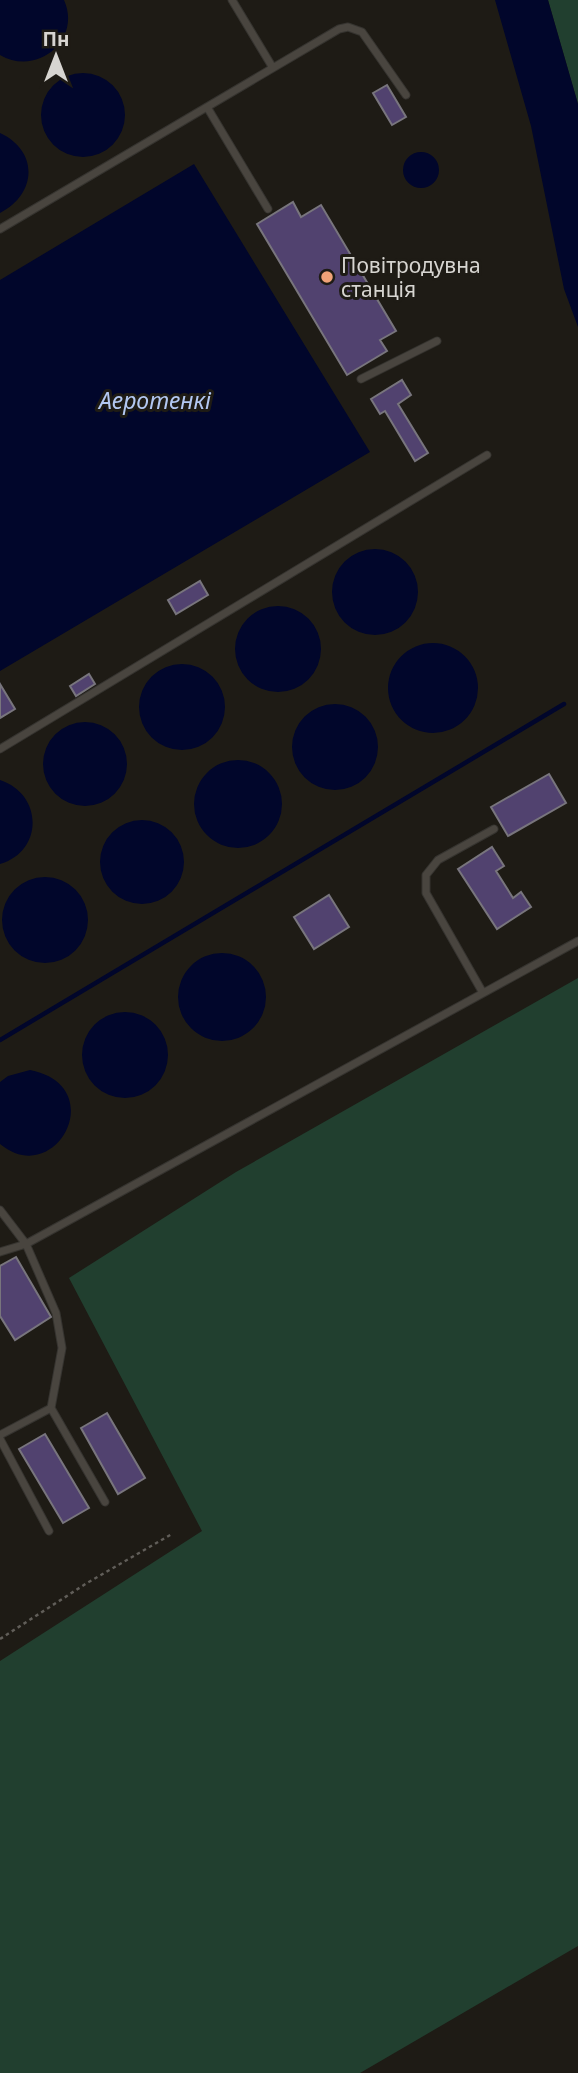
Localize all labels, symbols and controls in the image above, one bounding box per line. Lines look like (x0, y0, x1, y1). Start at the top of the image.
north arrow (21, 21, 91, 91)
text: Пн (43, 26, 69, 52)
place label: Повітродувна станція (341, 251, 481, 303)
marker: Повітродувна станція (319, 269, 335, 285)
water label: Аеротенкі (97, 384, 212, 416)

